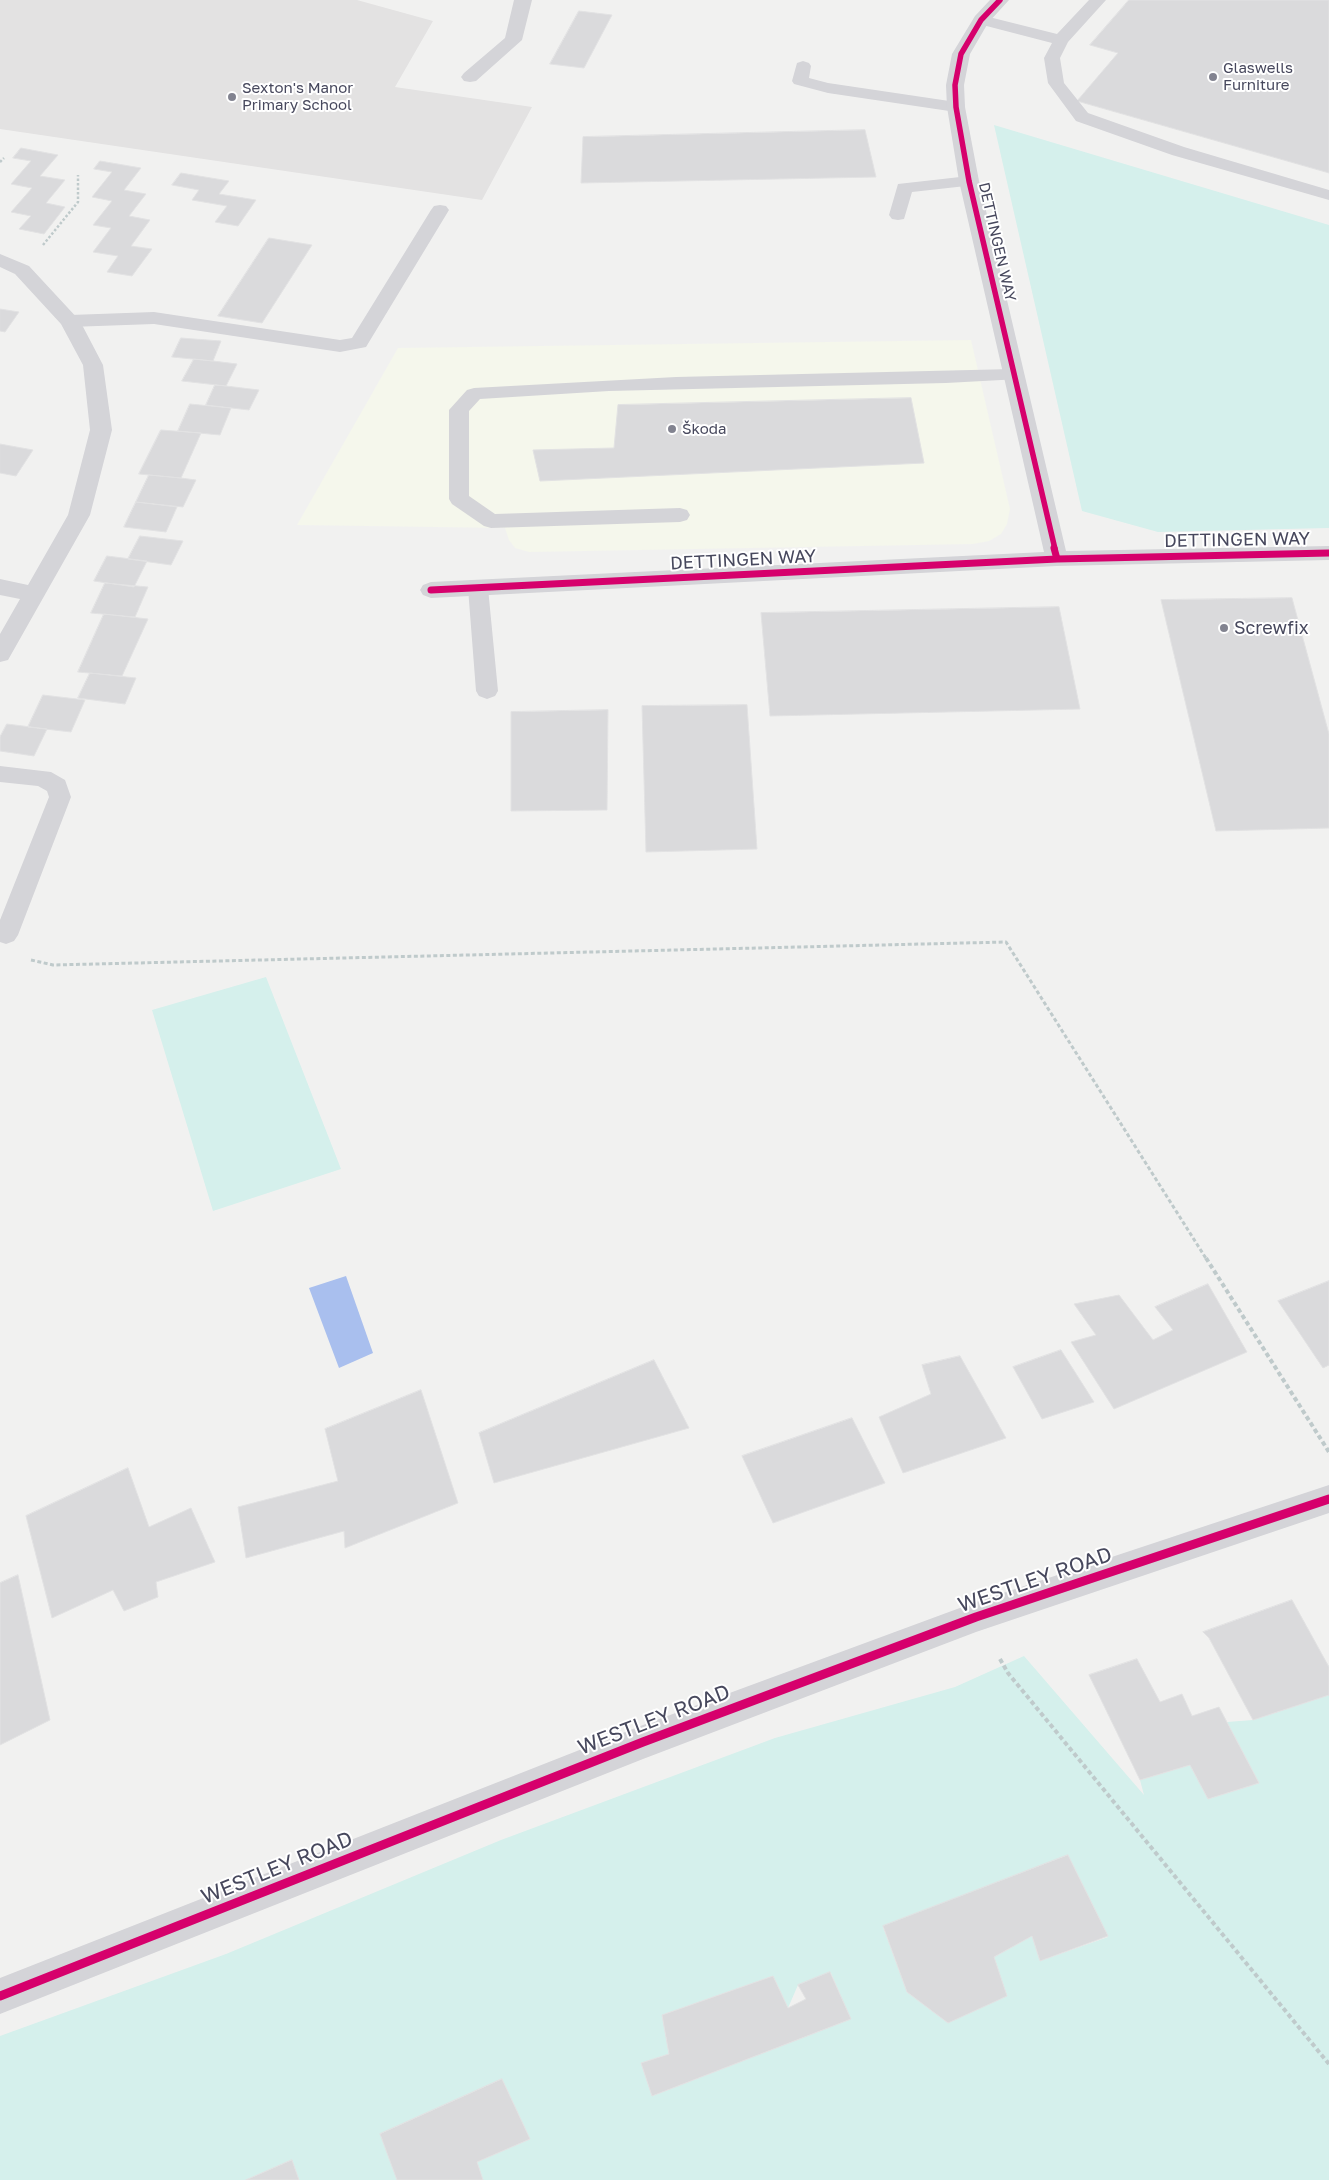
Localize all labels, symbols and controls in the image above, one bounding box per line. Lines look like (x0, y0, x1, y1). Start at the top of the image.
place label: Glaswells Furniture (1223, 59, 1293, 94)
marker: Glaswells Furniture (1207, 71, 1219, 83)
place label: Sexton's Manor Primary School (242, 79, 353, 114)
marker: Sexton's Manor Primary School (226, 91, 238, 103)
street label: DETTINGEN WAY (975, 181, 1019, 303)
place label: Škoda (682, 420, 726, 438)
marker: Škoda (666, 423, 678, 435)
street label: DETTINGEN WAY (1164, 528, 1310, 552)
street label: DETTINGEN WAY (670, 545, 816, 575)
place label: Screwfix (1234, 617, 1309, 639)
marker: Screwfix (1218, 622, 1230, 634)
street label: WESTLEY ROAD (955, 1542, 1115, 1618)
street label: WESTLEY ROAD (574, 1679, 734, 1761)
street label: WESTLEY ROAD (198, 1826, 356, 1910)

